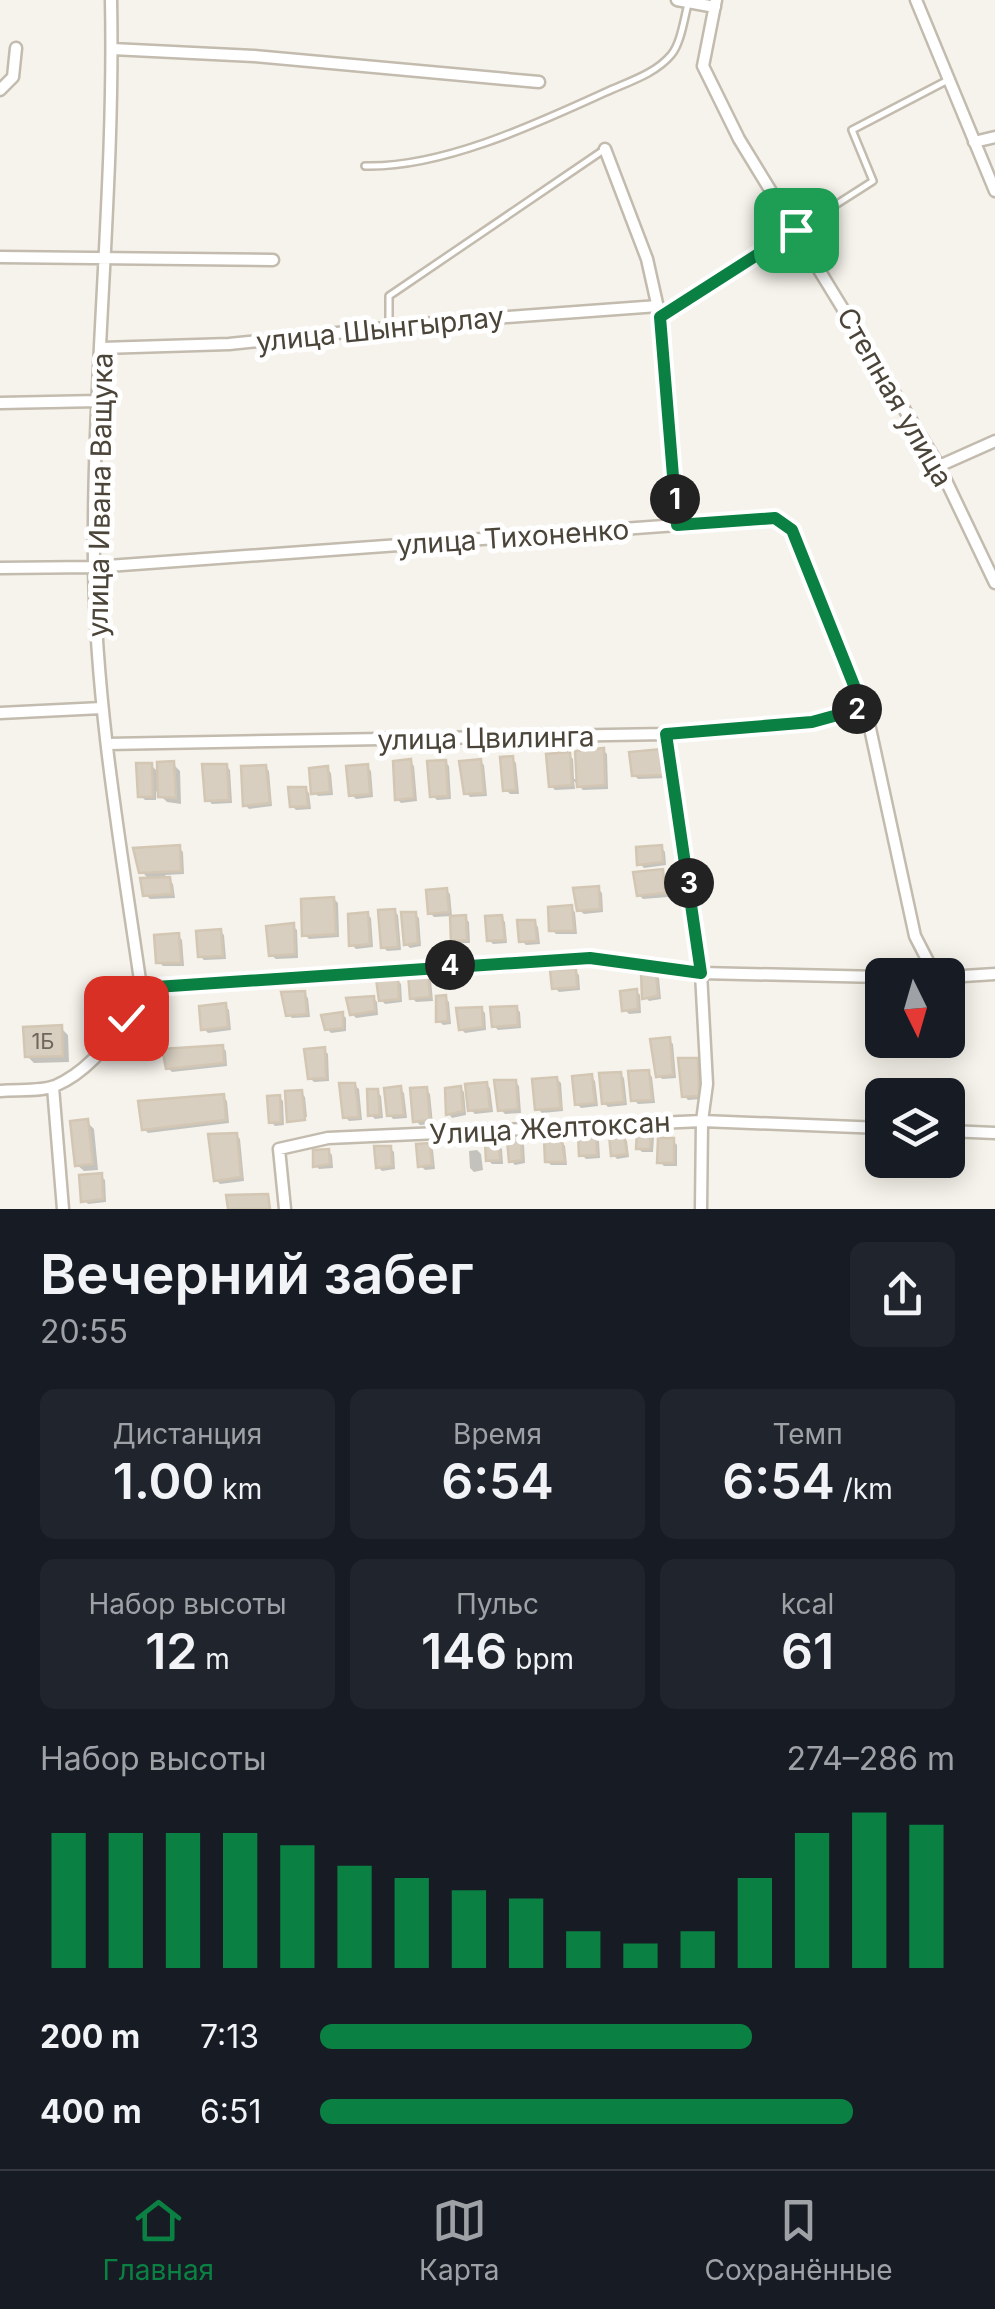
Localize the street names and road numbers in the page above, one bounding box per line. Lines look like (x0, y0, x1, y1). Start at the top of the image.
street label: улица Шынгырлау (254, 299, 506, 359)
street label: Степная улица (830, 301, 960, 493)
street label: улица Ивана Ващука (81, 352, 119, 638)
street label: улица Тихоненко (396, 512, 630, 562)
street label: улица Цвилинга (377, 719, 595, 757)
street label: Улица Желтоксан (428, 1105, 672, 1151)

